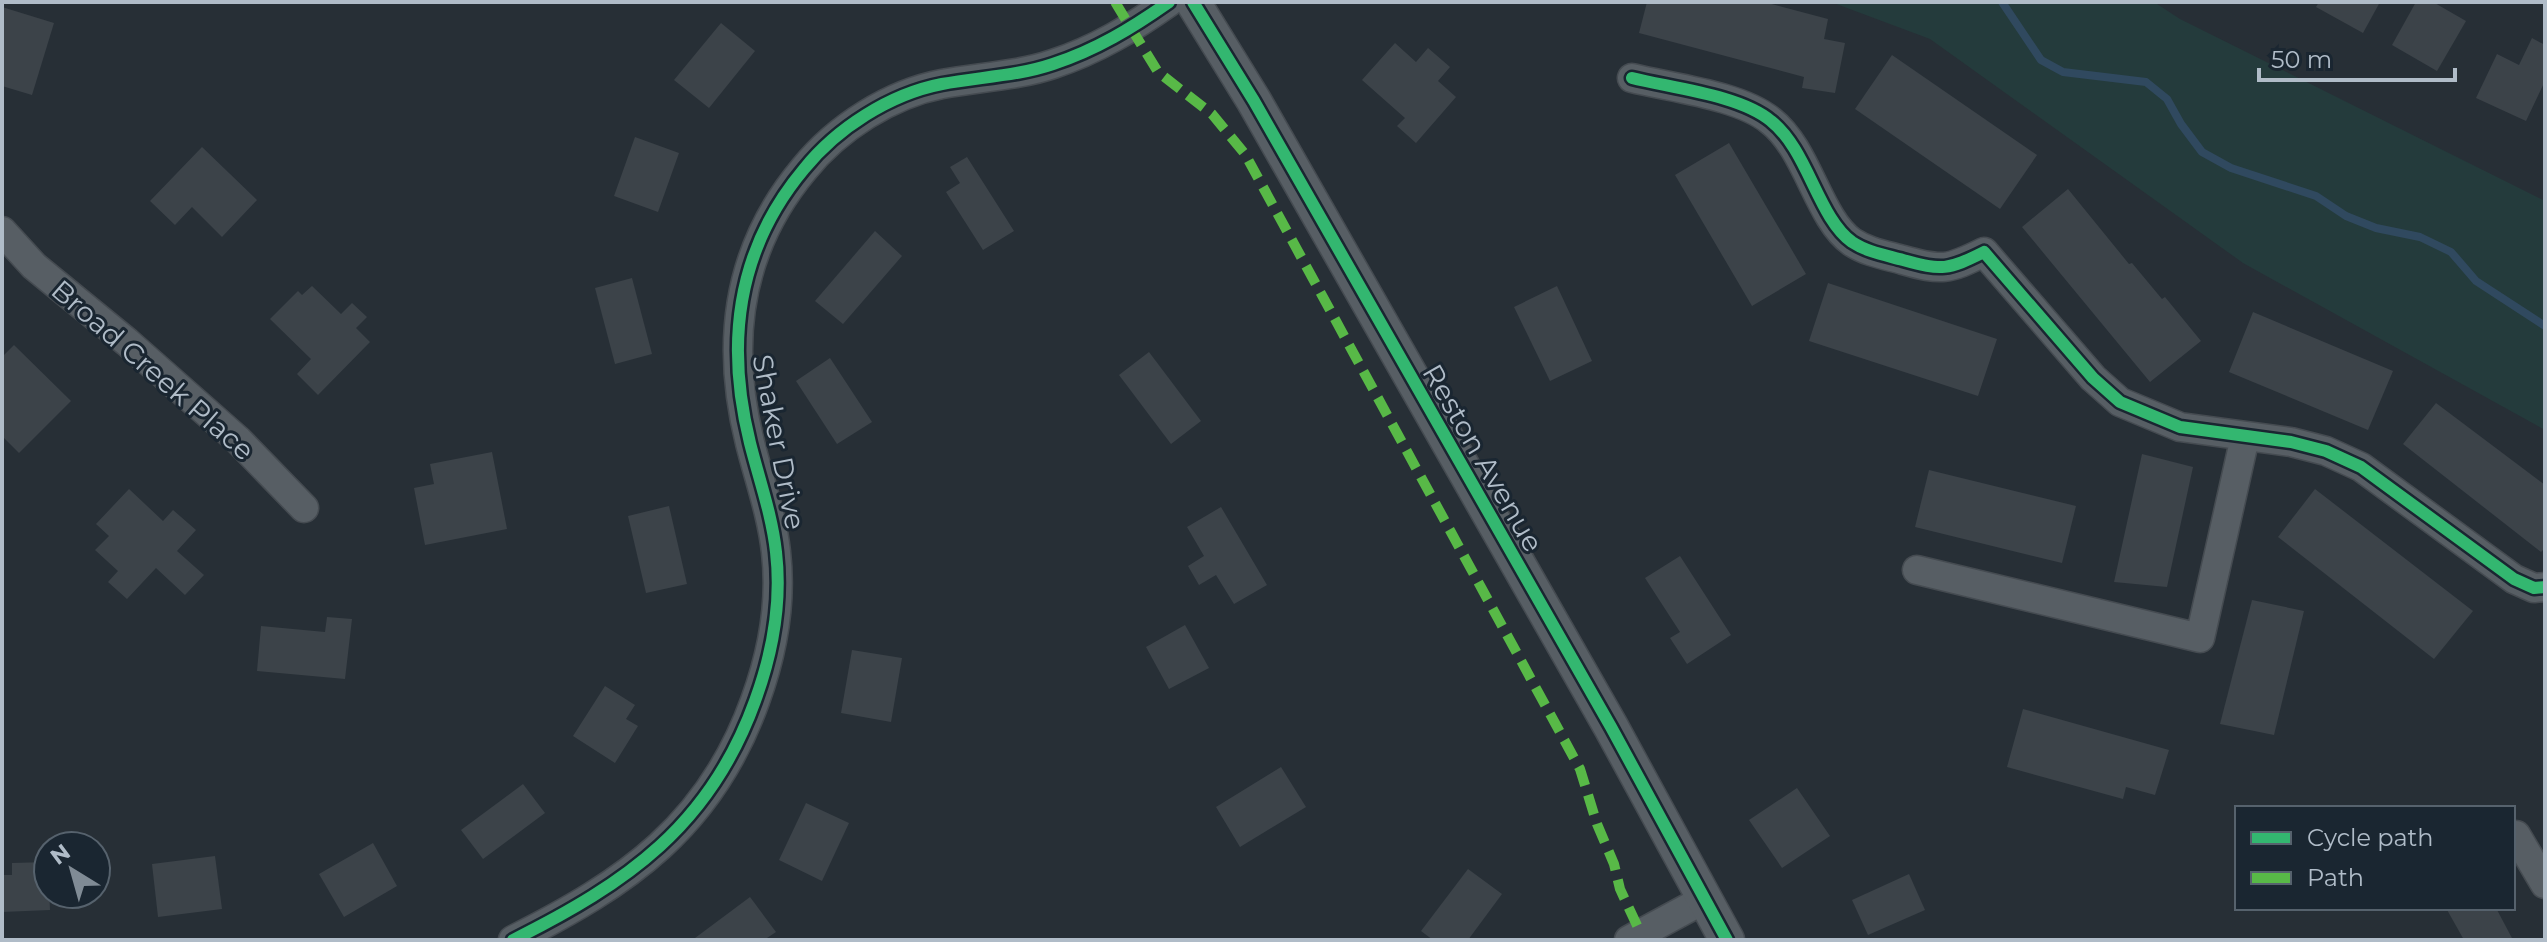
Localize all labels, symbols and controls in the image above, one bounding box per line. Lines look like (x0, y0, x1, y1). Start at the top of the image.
scale bar (2259, 32, 2455, 82)
text: 50 m (2271, 45, 2332, 74)
street label: Broad Creek Place (45, 273, 261, 467)
street label: Shaker Drive (745, 352, 813, 532)
street label: Reston Avenue (1415, 358, 1551, 558)
legend (2235, 806, 2515, 910)
text: Cycle path (2307, 823, 2434, 852)
north arrow (32, 830, 112, 910)
text: N (45, 838, 75, 871)
text: Path (2307, 863, 2364, 892)

